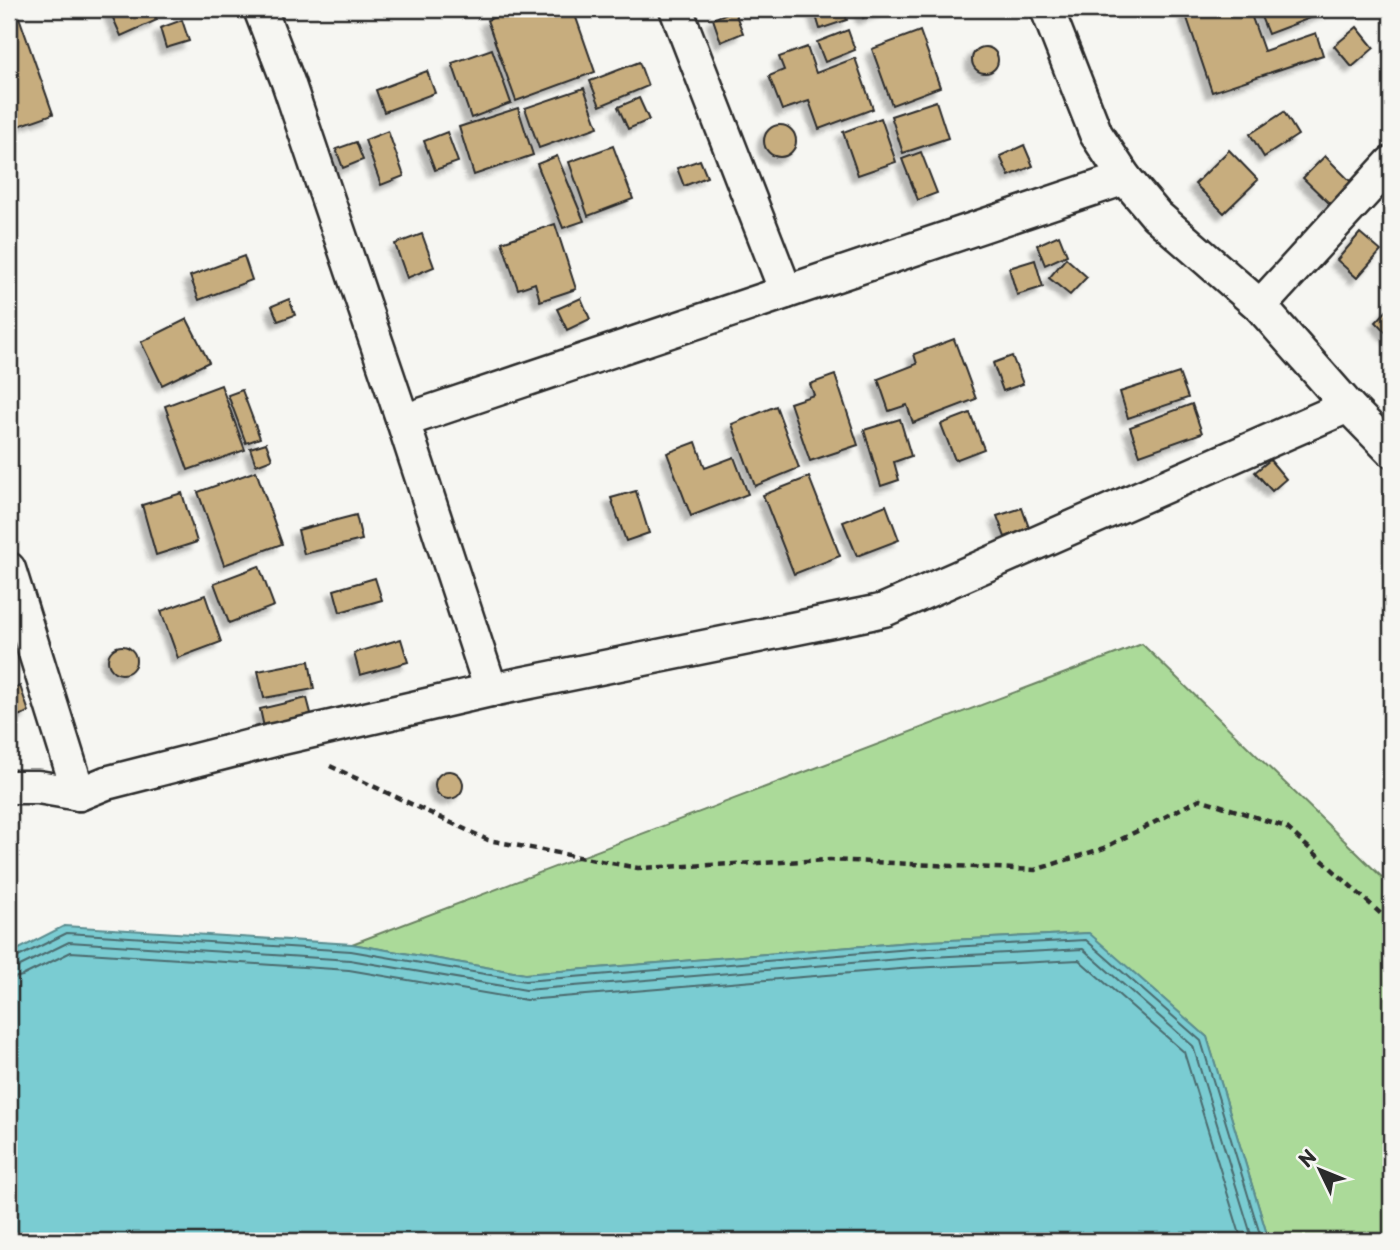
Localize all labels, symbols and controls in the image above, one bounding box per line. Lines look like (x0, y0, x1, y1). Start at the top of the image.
north arrow (1284, 1134, 1354, 1204)
text: N (1291, 1143, 1322, 1173)

